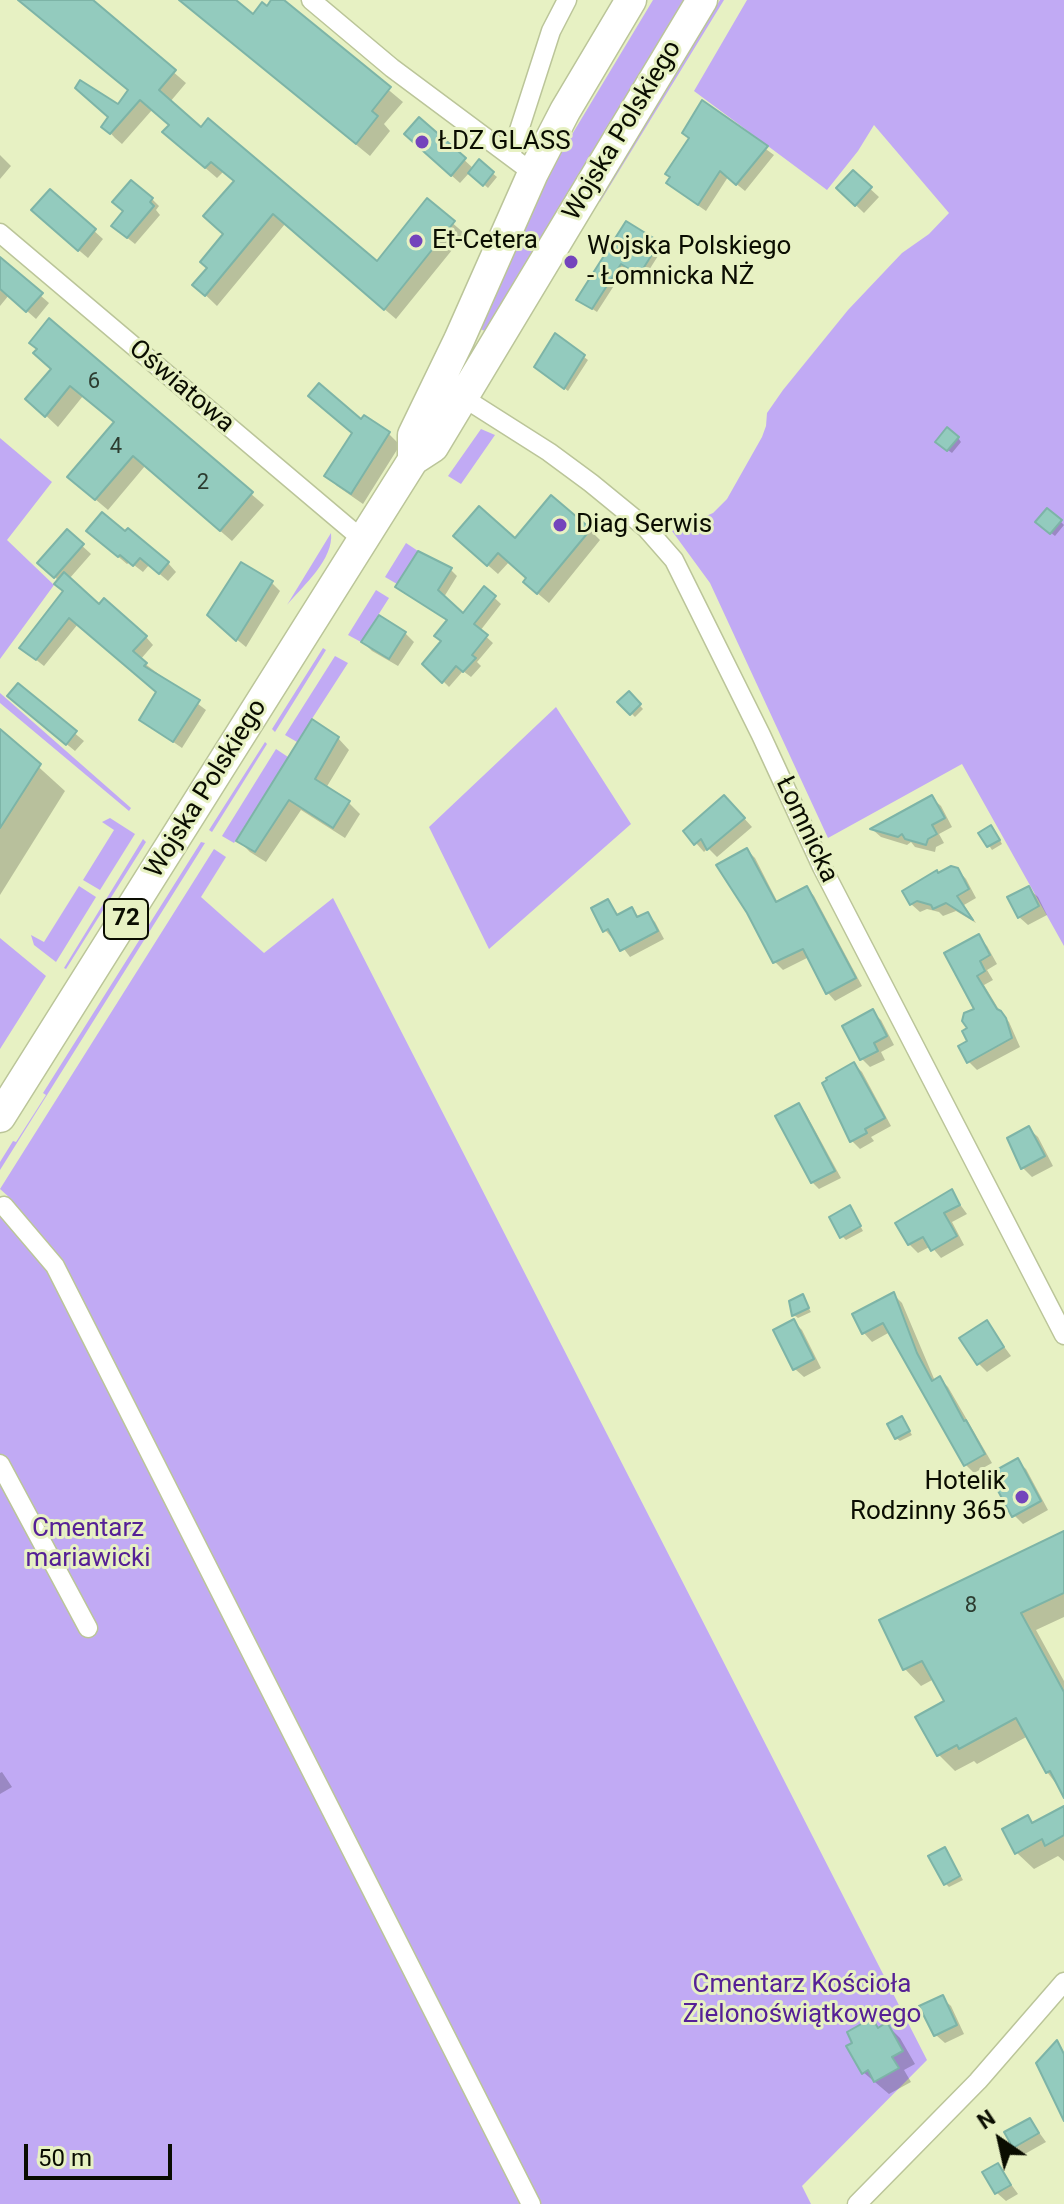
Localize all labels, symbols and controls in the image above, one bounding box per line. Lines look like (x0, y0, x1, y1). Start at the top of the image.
street label: Wojska Polskiego (557, 35, 689, 227)
place label: ŁDZ GLASS (438, 126, 571, 158)
marker: ŁDZ GLASS (413, 133, 431, 151)
place label: Et-Cetera (432, 225, 538, 257)
place label: Wojska Polskiego - Łomnicka NŻ (587, 231, 791, 292)
marker: Et-Cetera (407, 232, 425, 250)
marker: Wojska Polskiego - Łomnicka NŻ (562, 253, 580, 271)
street label: Oświatowa (122, 334, 240, 440)
house number: 6 (88, 369, 100, 395)
house number: 4 (110, 434, 122, 460)
house number: 2 (197, 470, 209, 496)
place label: Diag Serwis (576, 509, 712, 541)
marker: Diag Serwis (551, 516, 569, 534)
street label: Wojska Polskiego (140, 694, 274, 884)
street label: Łomnicka (768, 772, 844, 888)
road number: 72 (104, 899, 148, 939)
place label: Hotelik Rodzinny 365 (850, 1466, 1006, 1528)
marker: Hotelik Rodzinny 365 (1013, 1488, 1031, 1506)
park label: Cmentarz mariawicki (25, 1513, 151, 1574)
house number: 8 (965, 1593, 977, 1619)
park label: Cmentarz Kościoła Zielonoświątkowego (683, 1969, 921, 2030)
north arrow (960, 2100, 1040, 2180)
text: N (973, 2105, 1000, 2134)
scale bar (28, 2128, 176, 2178)
text: 50 m (38, 2144, 92, 2172)

